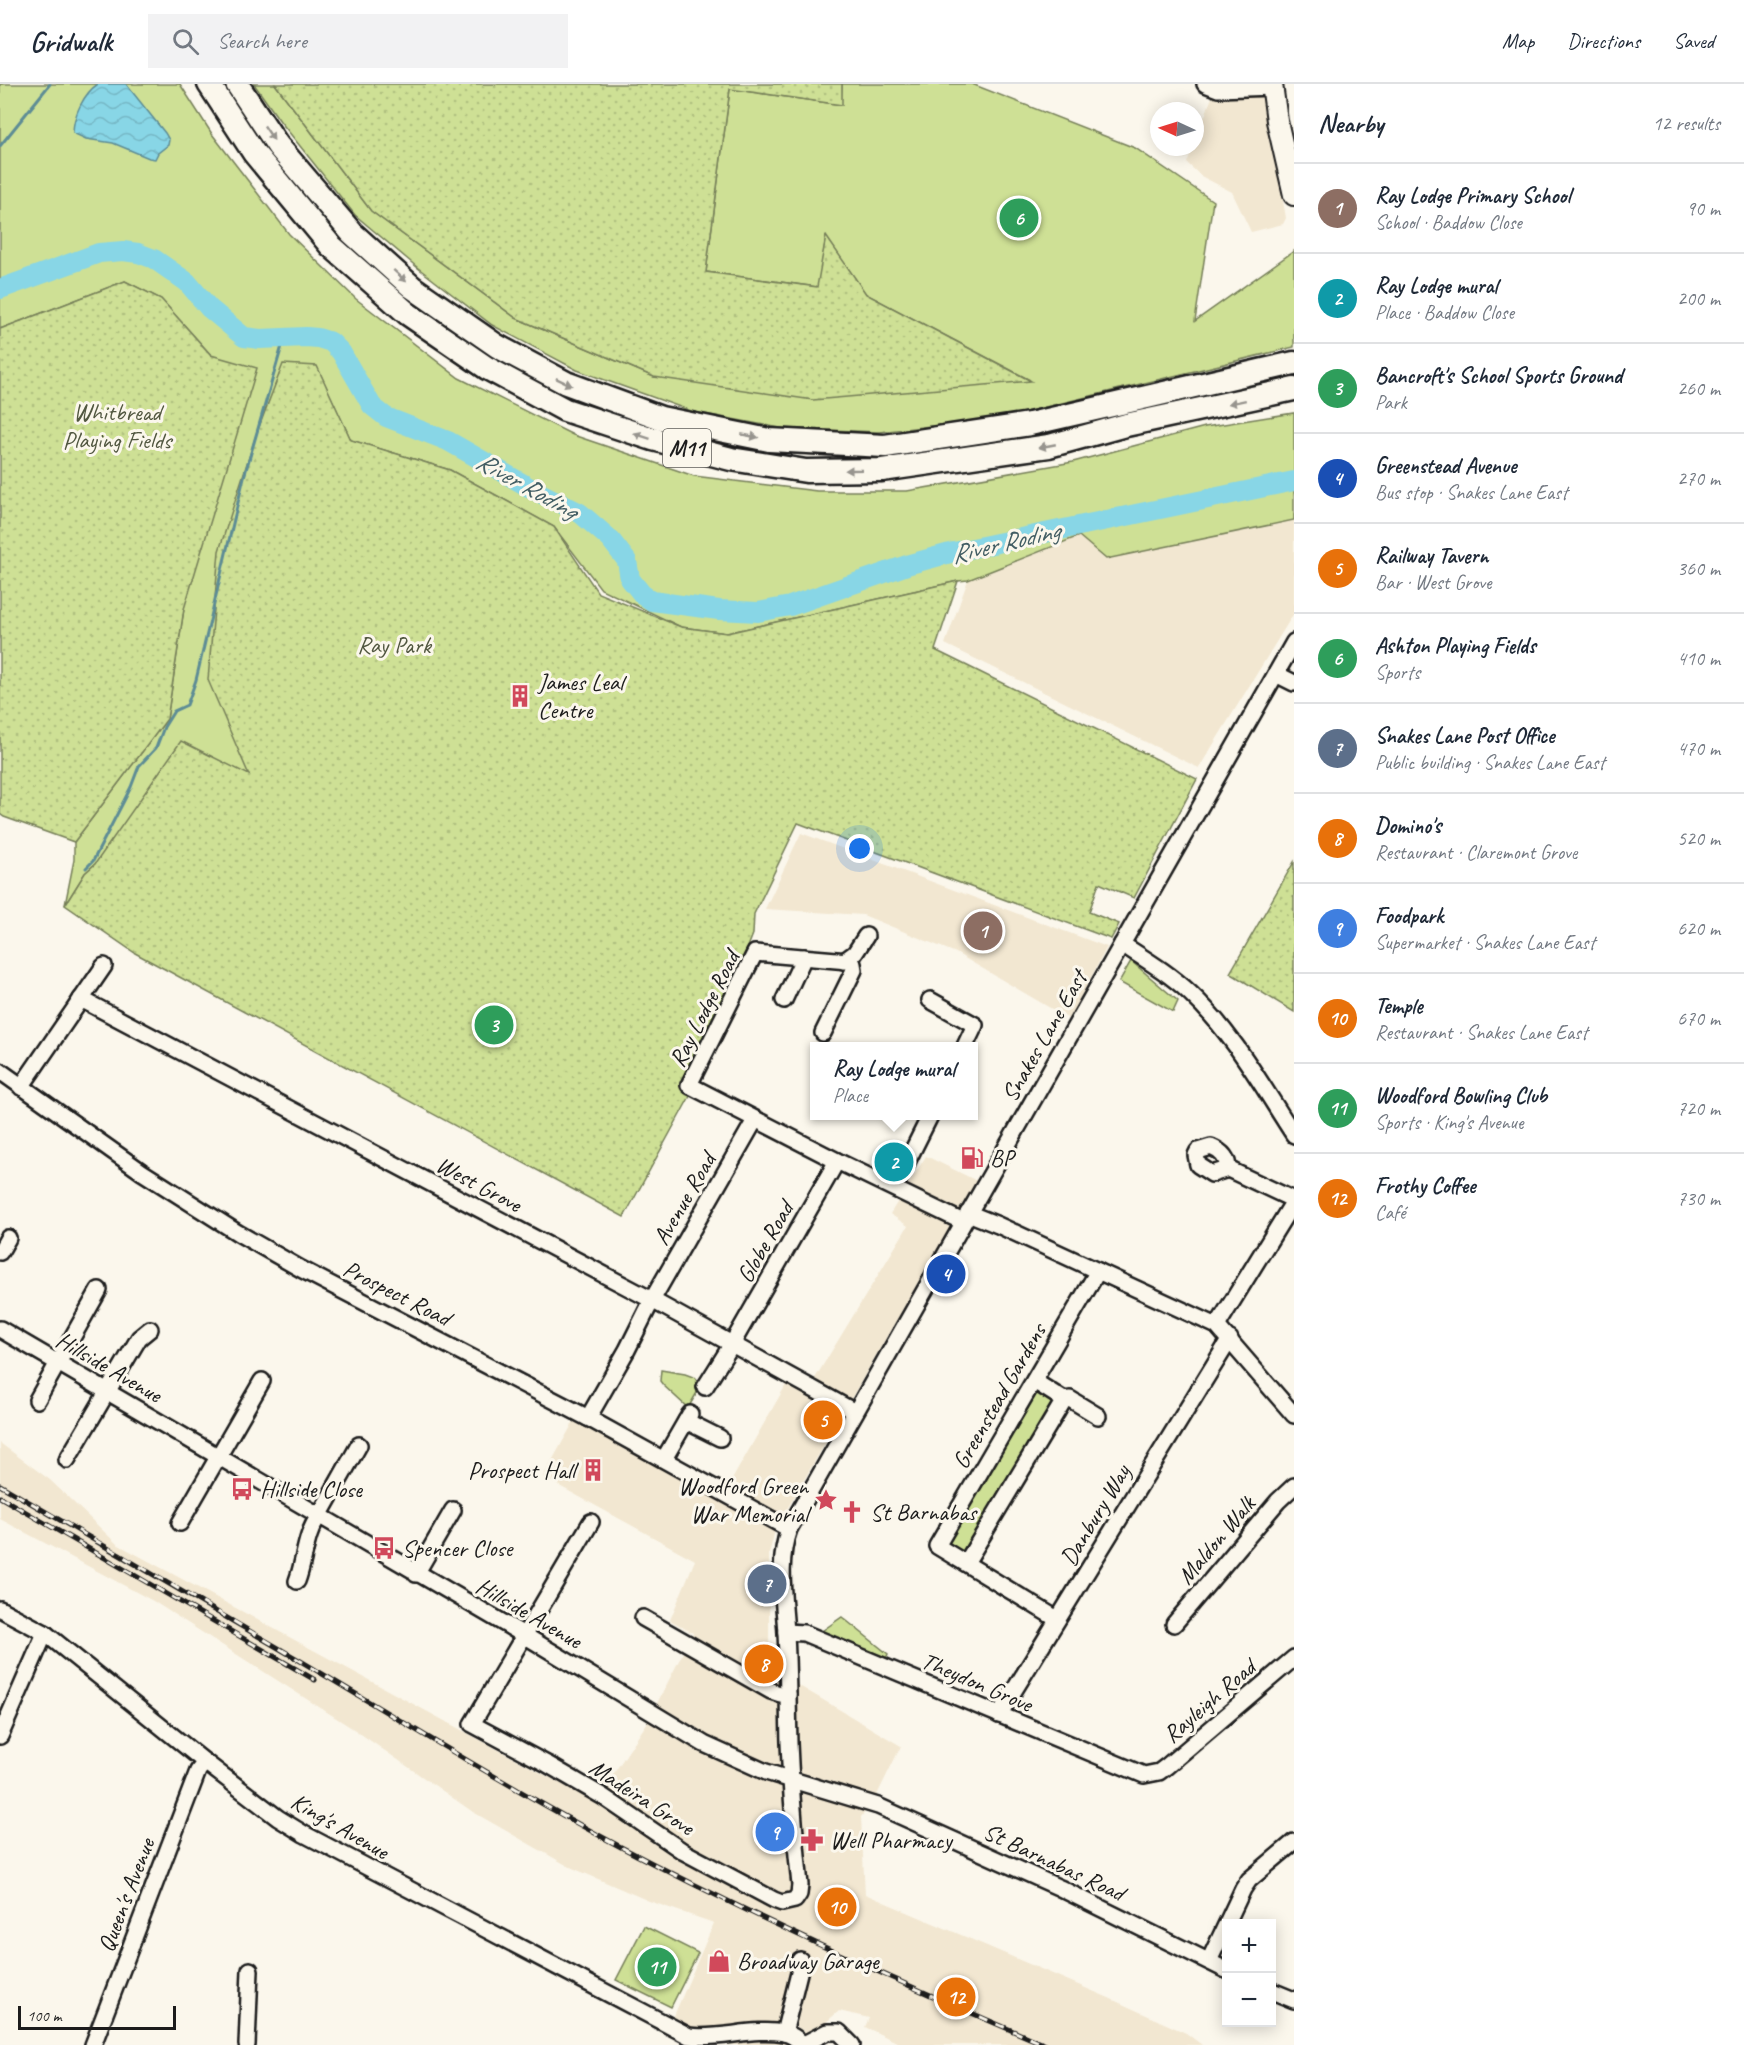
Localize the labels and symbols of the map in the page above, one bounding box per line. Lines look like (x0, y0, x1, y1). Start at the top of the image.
north arrow (1150, 102, 1204, 156)
one-way arrow (264, 124, 275, 141)
pin: 6 (1000, 196, 1038, 240)
one-way arrow (392, 269, 407, 282)
one-way arrow (555, 377, 572, 386)
park label: Whitbread Playing Fields (63, 397, 174, 455)
one-way arrow (1228, 397, 1246, 407)
road number: M11 (663, 429, 711, 467)
one-way arrow (633, 430, 651, 440)
one-way arrow (741, 432, 760, 441)
one-way arrow (1037, 442, 1056, 451)
water label: River Roding (471, 444, 586, 528)
one-way arrow (844, 465, 863, 475)
water label: River Roding (948, 513, 1066, 571)
park label: Ray Park (357, 630, 433, 660)
place label: James Leal Centre (537, 667, 627, 725)
building icon: James Leal Centre (507, 683, 533, 709)
your location (845, 834, 874, 863)
pin: 1 (964, 908, 1002, 954)
street label: Ray Lodge Road (662, 943, 748, 1072)
street label: Snakes Lane East (995, 963, 1095, 1107)
pin: 3 (474, 1002, 514, 1048)
pin: 2 (874, 1140, 914, 1184)
place label: BP (990, 1143, 1016, 1173)
street label: Avenue Road (646, 1145, 724, 1250)
fuel station icon: BP (959, 1145, 985, 1171)
street label: West Grove (431, 1149, 529, 1220)
street label: Globe Road (730, 1193, 802, 1288)
pin: 4 (926, 1252, 966, 1296)
street label: Prospect Road (338, 1253, 459, 1334)
street label: Greenstead Gardens (945, 1317, 1054, 1474)
street label: Hillside Avenue (51, 1325, 169, 1410)
pin: 5 (804, 1398, 842, 1442)
place label: Prospect Hall (468, 1455, 579, 1485)
building icon: Prospect Hall (580, 1457, 606, 1483)
street label: Danbury Way (1053, 1458, 1138, 1571)
place label: Woodford Green War Memorial (678, 1471, 812, 1529)
place label: Hillside Close (260, 1474, 364, 1504)
bus stop icon: Hillside Close (229, 1476, 255, 1502)
place icon: Woodford Green War Memorial (813, 1487, 839, 1513)
street label: Maldon Walk (1170, 1488, 1263, 1590)
place label: St Barnabas (870, 1497, 978, 1527)
church icon: St Barnabas (839, 1499, 865, 1525)
place label: Spencer Close (402, 1533, 515, 1563)
bus stop icon: Spencer Close (371, 1535, 397, 1561)
pin: 7 (748, 1562, 786, 1606)
street label: Hillside Avenue (471, 1571, 589, 1656)
pin: 8 (744, 1642, 783, 1686)
street label: Theydon Grove (917, 1645, 1039, 1720)
street label: Rayleigh Road (1157, 1650, 1264, 1749)
street label: Madeira Grove (584, 1752, 702, 1843)
street label: King's Avenue (286, 1786, 396, 1867)
pin: 9 (756, 1810, 794, 1854)
street label: St Barnabas Road (979, 1816, 1133, 1909)
place label: Well Pharmacy (830, 1825, 953, 1855)
pharmacy icon: Well Pharmacy (799, 1827, 825, 1853)
street label: Queen's Avenue (91, 1832, 162, 1956)
pin: 10 (818, 1884, 856, 1930)
pin: 11 (638, 1944, 676, 1990)
place label: Broadway Garage (737, 1946, 881, 1976)
shop icon: Broadway Garage (706, 1948, 732, 1974)
pin: 12 (936, 1974, 976, 2020)
scale bar (18, 2003, 176, 2030)

